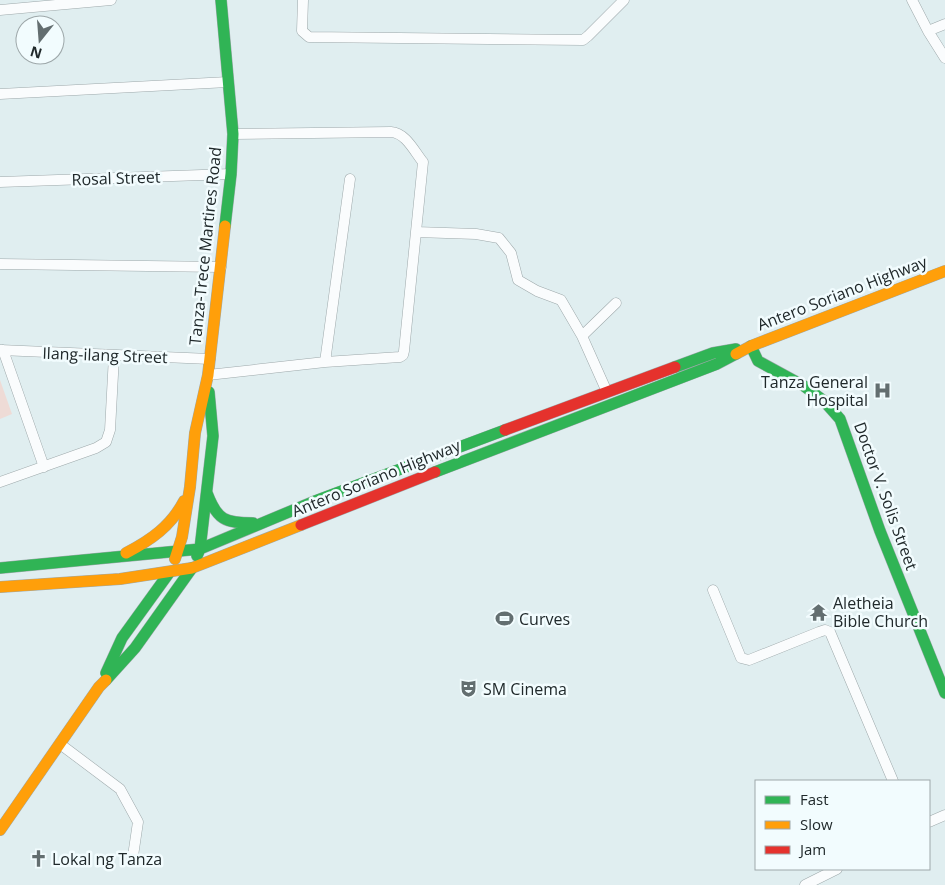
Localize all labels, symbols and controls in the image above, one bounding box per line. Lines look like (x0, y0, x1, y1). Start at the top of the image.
north arrow (15, 15, 65, 65)
text: N (28, 42, 44, 64)
street label: Tanza-Trece Martires Road (184, 146, 226, 346)
street label: Rosal Street (71, 165, 161, 191)
street label: Antero Soriano Highway (754, 250, 931, 336)
street label: Ilang-ilang Street (42, 342, 168, 368)
place label: Tanza General Hospital (761, 371, 868, 411)
hospital icon: Tanza General Hospital (872, 381, 892, 401)
street label: Doctor V. Solis Street (849, 419, 923, 573)
street label: Antero Soriano Highway (288, 434, 464, 522)
place label: Aletheia Bible Church (833, 592, 928, 632)
temple icon: Aletheia Bible Church (809, 602, 829, 622)
place label: Curves (519, 608, 570, 630)
sports icon: Curves (495, 609, 515, 629)
place label: SM Cinema (483, 678, 567, 700)
theatre icon: SM Cinema (459, 679, 479, 699)
legend (755, 780, 930, 870)
text: Fast (800, 789, 829, 809)
text: Slow (800, 814, 833, 834)
text: Jam (798, 839, 826, 859)
place label: Lokal ng Tanza (52, 848, 162, 870)
church icon: Lokal ng Tanza (28, 849, 48, 869)

